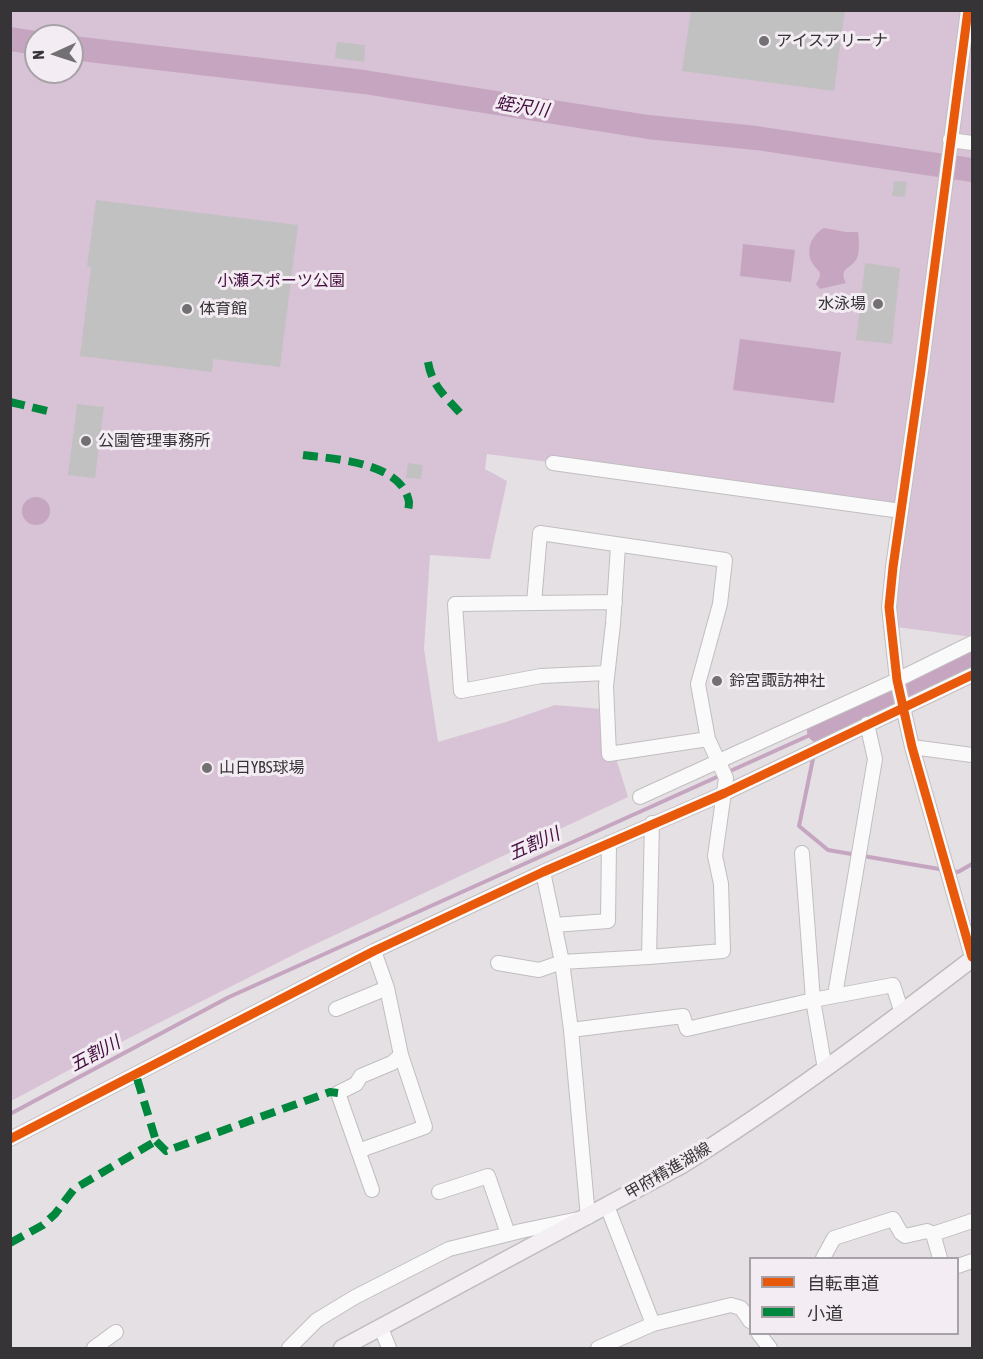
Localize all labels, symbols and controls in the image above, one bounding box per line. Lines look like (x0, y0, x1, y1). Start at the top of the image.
north arrow (24, 24, 84, 84)
place label: アイスアリーナ (776, 31, 888, 51)
marker: アイスアリーナ (757, 34, 771, 48)
text: N (29, 50, 47, 60)
water label: 蛭沢川 (494, 92, 550, 122)
park label: 小瀬スポーツ公園 (217, 271, 345, 291)
place label: 水泳場 (818, 294, 866, 314)
marker: 水泳場 (871, 297, 885, 311)
place label: 体育館 (199, 299, 247, 319)
marker: 体育館 (180, 302, 194, 316)
place label: 公園管理事務所 (98, 431, 210, 451)
marker: 公園管理事務所 (79, 434, 93, 448)
place label: 鈴宮諏訪神社 (729, 671, 825, 691)
marker: 鈴宮諏訪神社 (710, 674, 724, 688)
place label: 山日YBS球場 (219, 758, 304, 778)
marker: 山日YBS球場 (200, 761, 214, 775)
water label: 五割川 (505, 823, 563, 865)
water label: 五割川 (66, 1032, 124, 1076)
street label: 甲府精進湖線 (622, 1139, 714, 1203)
legend (749, 1257, 959, 1335)
text: 自転車道 (807, 1273, 879, 1294)
text: 小道 (807, 1303, 843, 1324)

